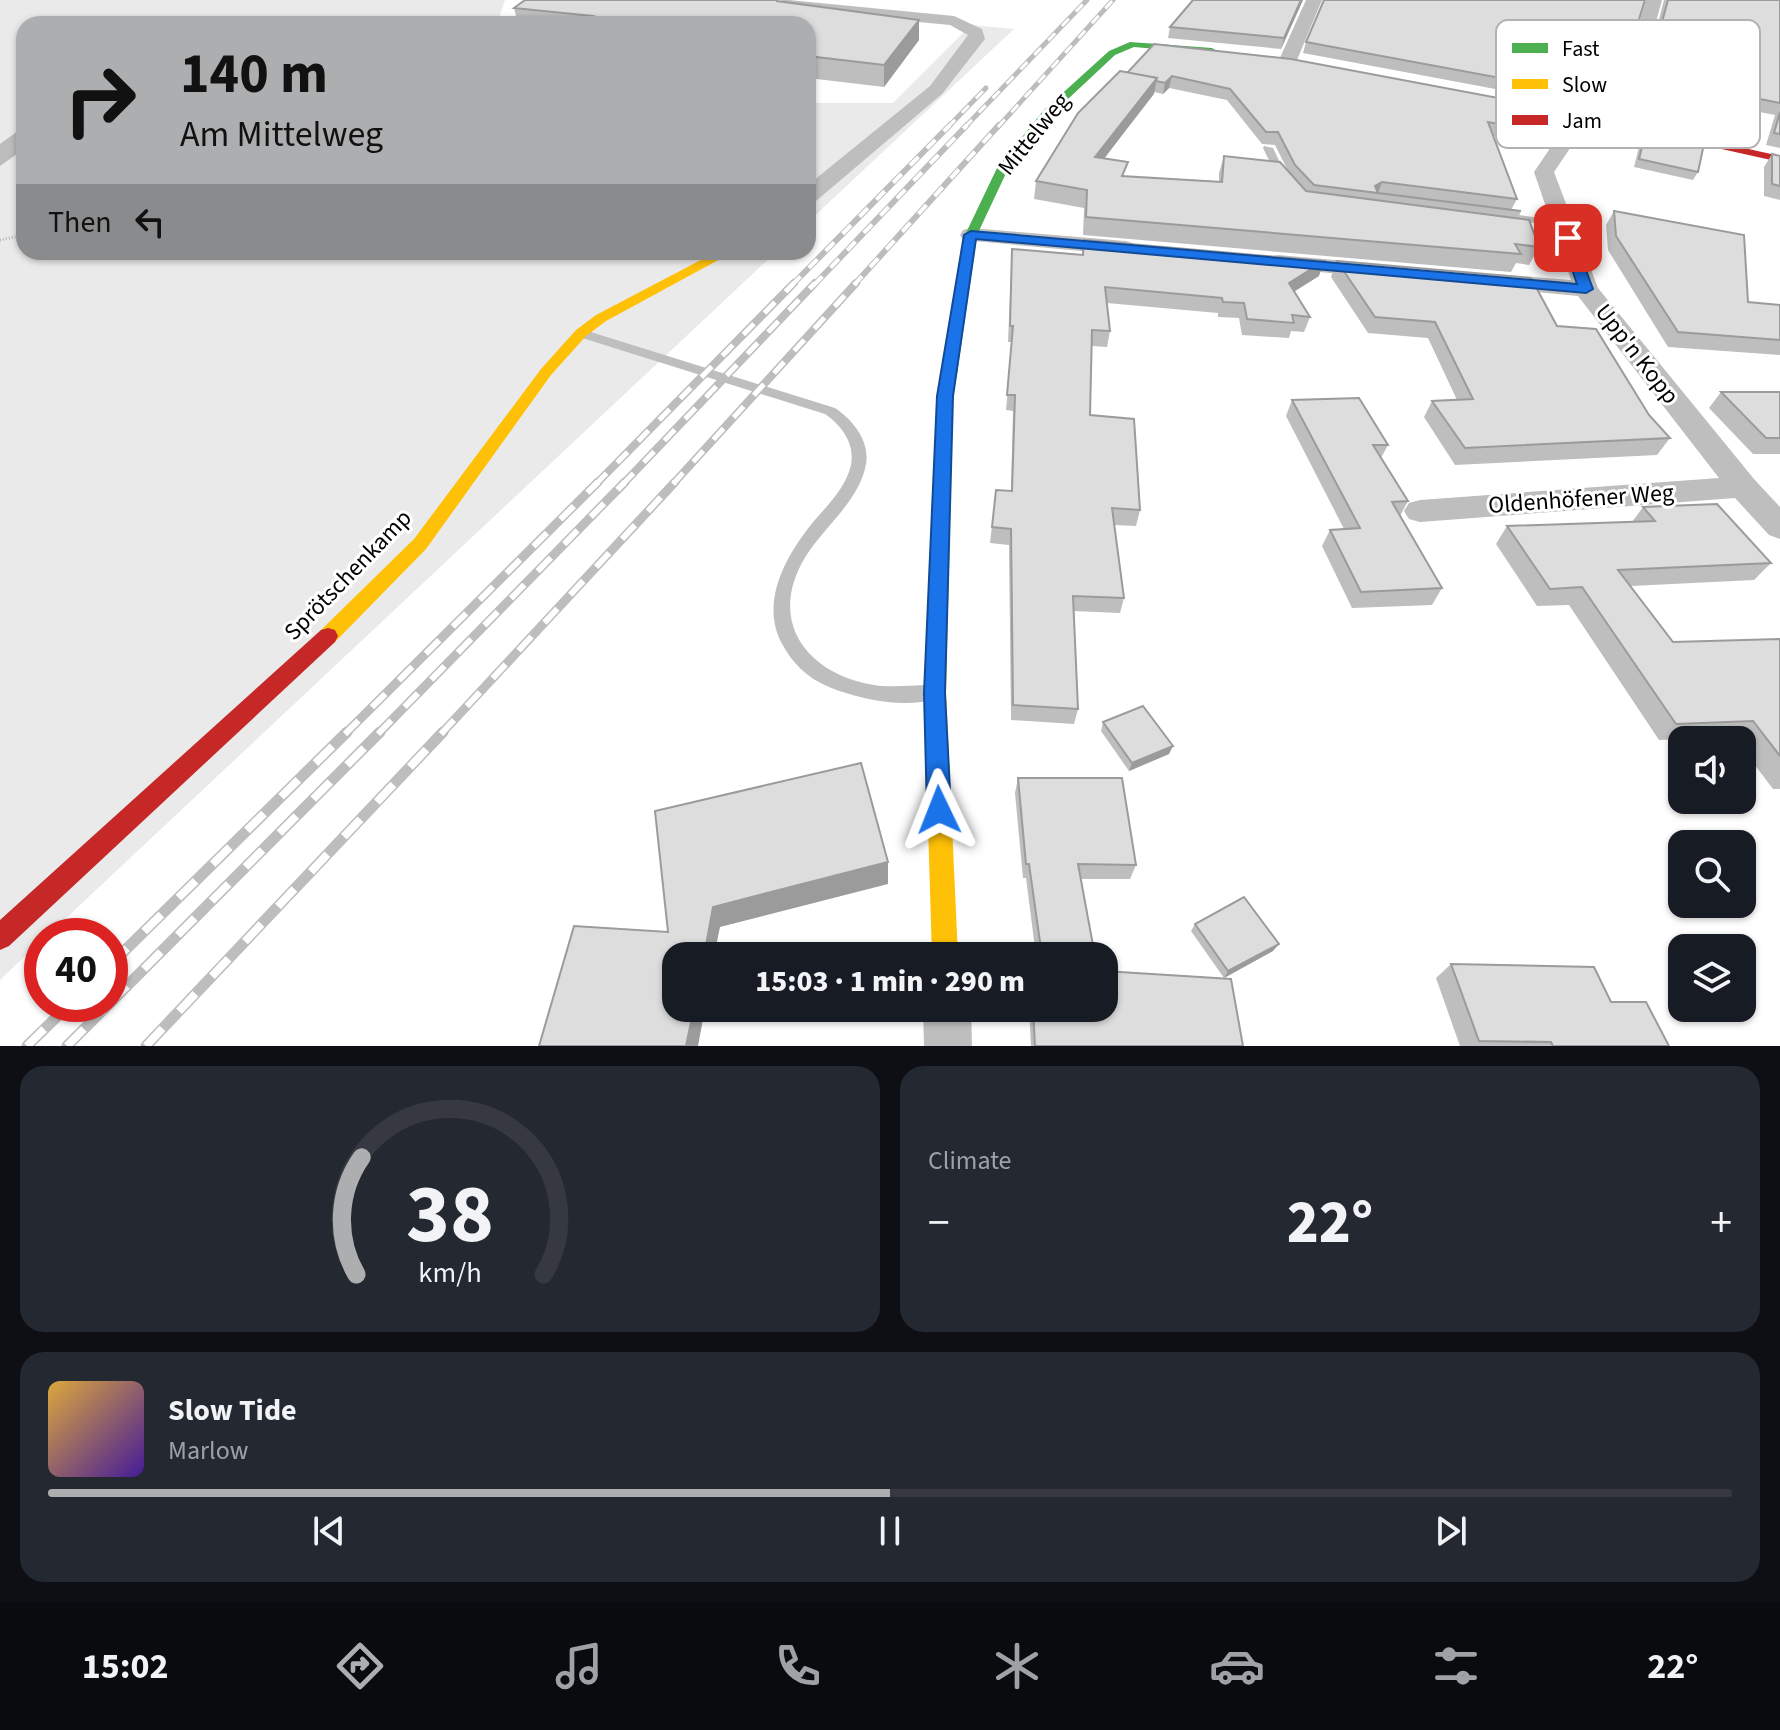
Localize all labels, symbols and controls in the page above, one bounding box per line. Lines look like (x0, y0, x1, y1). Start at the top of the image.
legend (1496, 20, 1760, 148)
text: Fast (1562, 33, 1600, 65)
text: 140 m (180, 35, 328, 114)
icon: right (48, 48, 152, 152)
text: Slow (1562, 69, 1607, 101)
street label: Mittelweg (990, 85, 1078, 183)
text: Jam (1562, 105, 1602, 137)
text: Am Mittelweg (180, 109, 383, 160)
icon: left (128, 200, 172, 244)
text: Then (48, 201, 112, 244)
pin (1534, 204, 1602, 272)
icon: arrive (1546, 216, 1590, 260)
street label: Upp'n Kopp (1587, 296, 1687, 412)
street label: Oldenhöfener Weg (1487, 475, 1675, 523)
street label: Sprötschenkamp (276, 501, 420, 649)
map controls (1668, 726, 1756, 1022)
button: sound (1668, 726, 1756, 814)
position arrow (897, 768, 981, 852)
button: search (1668, 830, 1756, 918)
speed limit sign: 40 (24, 918, 128, 1022)
button: layers (1668, 934, 1756, 1022)
text: 15:03 · 1 min · 290 m (755, 960, 1025, 1003)
text: Climate (928, 1142, 1012, 1179)
text: 38 (406, 1156, 494, 1274)
text: 22° (1287, 1181, 1373, 1266)
text: − (928, 1192, 950, 1255)
text: + (1710, 1192, 1732, 1255)
text: km/h (418, 1253, 482, 1293)
text: Slow Tide (168, 1389, 297, 1432)
text: Marlow (168, 1432, 248, 1469)
icon: previous (307, 1509, 351, 1553)
icon: pause (868, 1509, 912, 1553)
icon: next (1429, 1509, 1473, 1553)
icon: directions (332, 1638, 388, 1694)
icon: music (551, 1638, 607, 1694)
icon: phone (770, 1638, 826, 1694)
icon: climate (989, 1638, 1045, 1694)
icon: car (1209, 1638, 1265, 1694)
icon: filters (1428, 1638, 1484, 1694)
text: 15:02 (82, 1641, 168, 1692)
text: 22° (1647, 1641, 1698, 1692)

